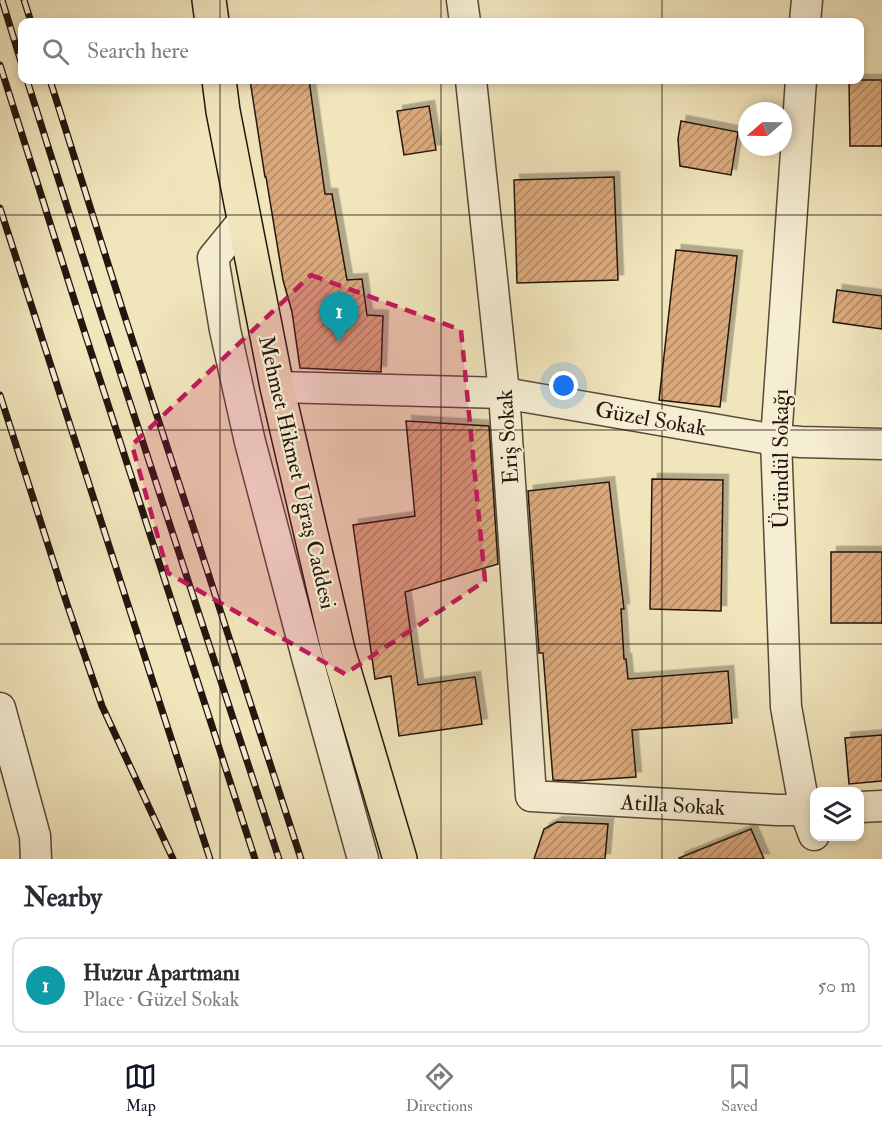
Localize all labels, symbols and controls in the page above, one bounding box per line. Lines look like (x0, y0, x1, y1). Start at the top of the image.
search box (18, 18, 864, 84)
icon: search (39, 35, 72, 68)
text: Search here (87, 37, 189, 65)
north arrow (738, 102, 792, 156)
pin: 1 (320, 292, 358, 342)
street label: Mehmet Hikmet Uğraş Caddesi (252, 333, 342, 612)
your location (549, 371, 578, 400)
street label: Eriş Sokak (491, 388, 525, 485)
street label: Üründül Sokağı (767, 389, 795, 529)
street label: Güzel Sokak (593, 395, 709, 443)
map controls (810, 787, 864, 841)
button: layers (810, 787, 864, 841)
street label: Atilla Sokak (619, 788, 726, 822)
text: Nearby (24, 882, 102, 914)
text: Huzur Apartmanı (83, 959, 240, 987)
text: 1 (42, 973, 49, 998)
text: 50 m (817, 973, 856, 998)
text: Place · Güzel Sokak (83, 987, 239, 1012)
tab: Map (124, 1060, 157, 1116)
tab: Directions (406, 1060, 473, 1116)
tab: Saved (721, 1060, 758, 1116)

